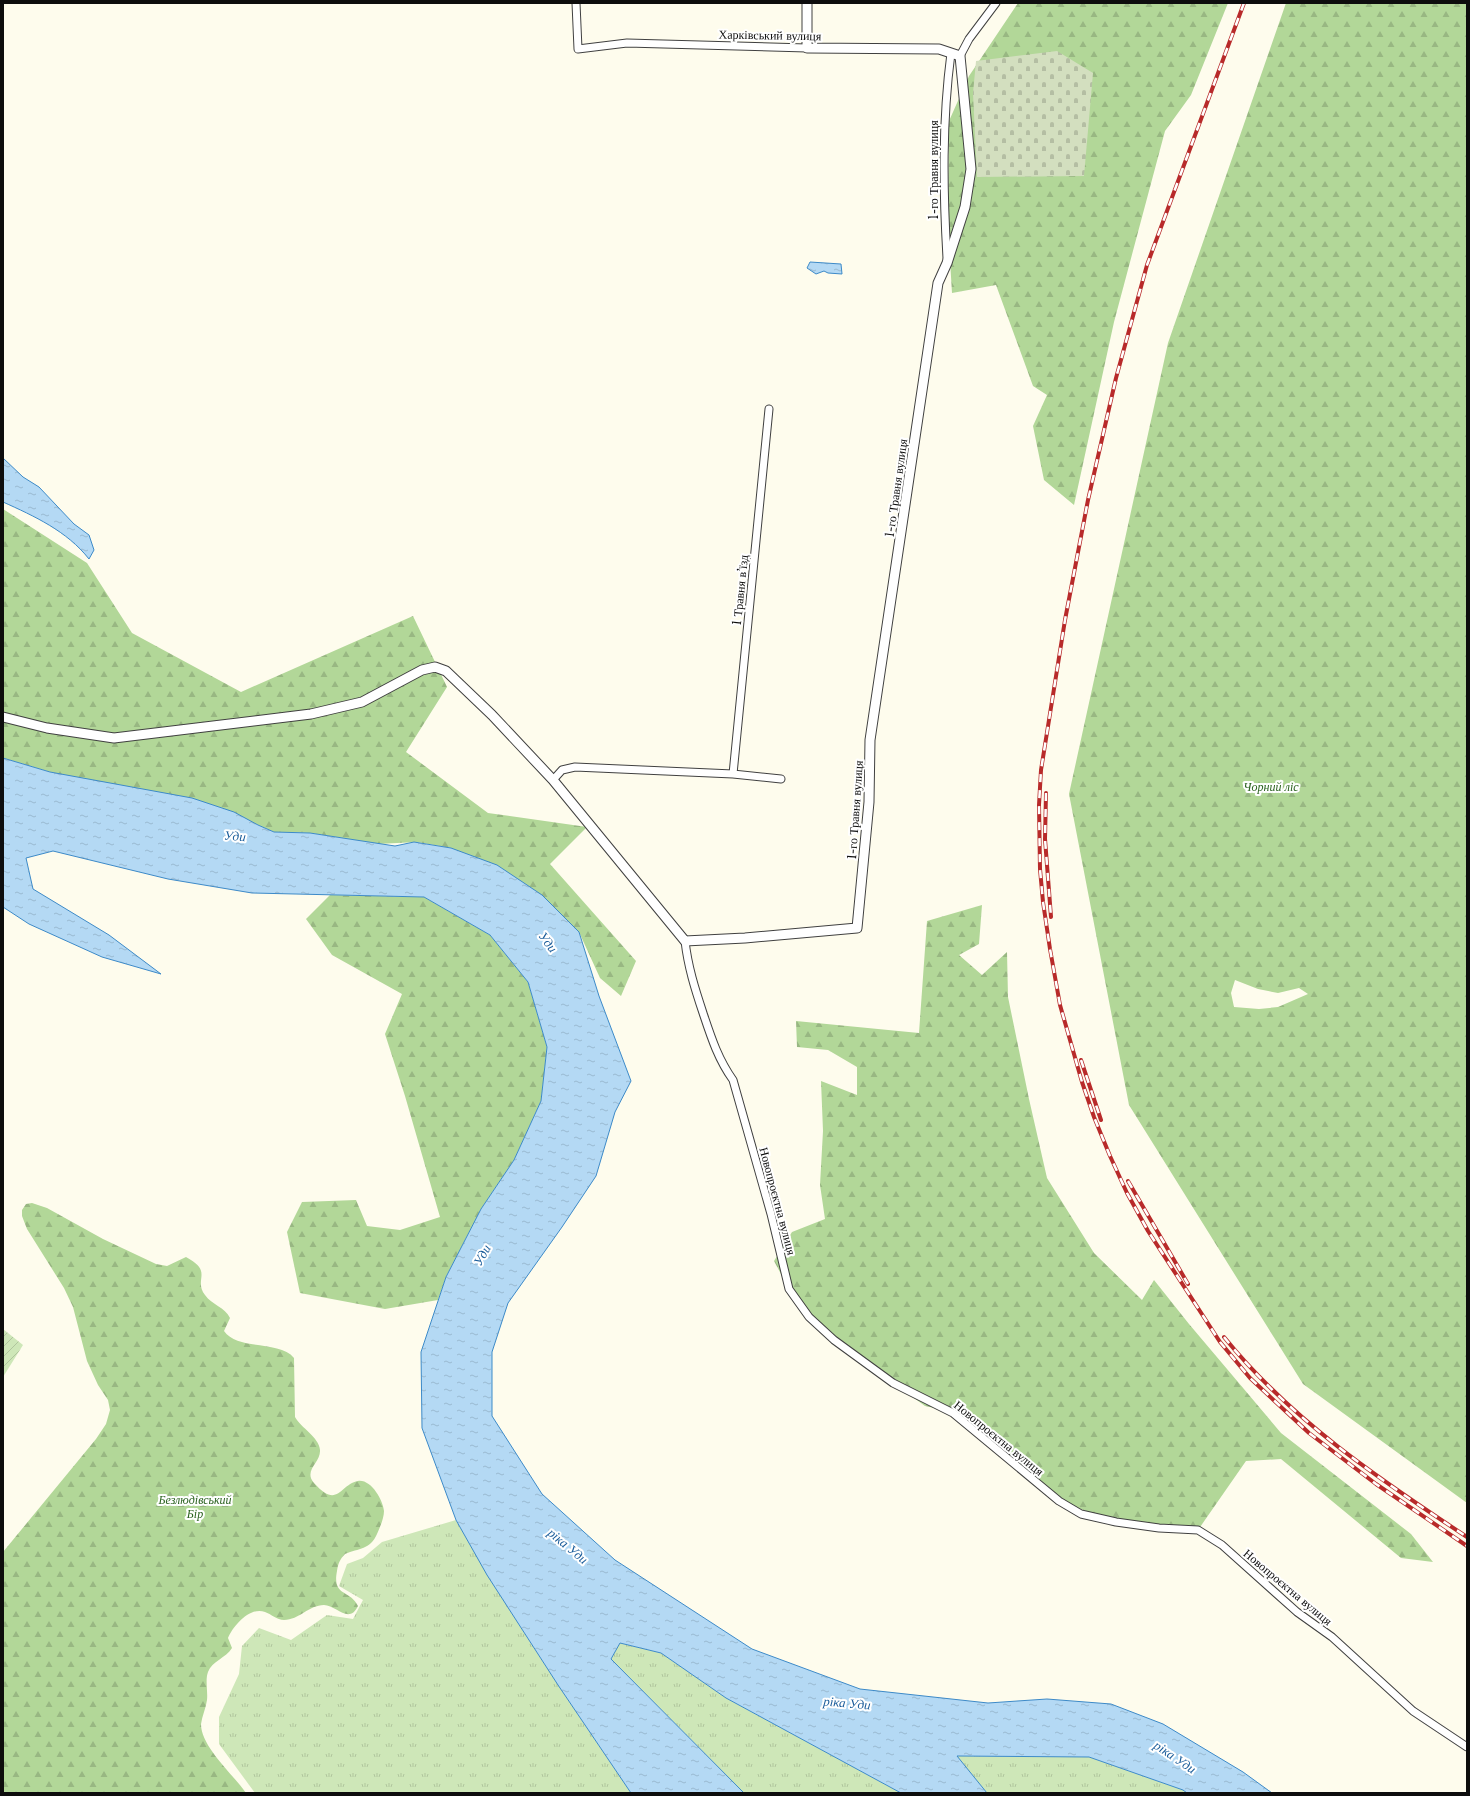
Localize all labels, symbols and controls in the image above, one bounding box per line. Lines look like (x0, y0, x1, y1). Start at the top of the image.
street label: Харківський вулиця (719, 27, 822, 43)
street label: 1-го Травня вулиця (926, 120, 941, 220)
street label: 1-го Травня вулиця (882, 437, 910, 538)
street label: 1 Травня в’їзд (729, 554, 751, 626)
street label: 1-го Травня вулиця (844, 759, 866, 860)
park label: Чорний ліс (1243, 779, 1299, 794)
water label: Уди (223, 827, 247, 845)
water label: Уди (535, 928, 562, 956)
street label: Новопроєктна вулиця (756, 1145, 800, 1257)
water label: Уди (469, 1241, 495, 1269)
street label: Новопроєктна вулиця (951, 1397, 1047, 1479)
park label: Безлюдівський Бір (157, 1492, 232, 1521)
water label: ріка Уди (544, 1524, 592, 1568)
street label: Новопроєктна вулиця (1241, 1546, 1336, 1629)
water label: ріка Уди (822, 1692, 872, 1714)
water label: ріка Уди (1150, 1736, 1200, 1778)

